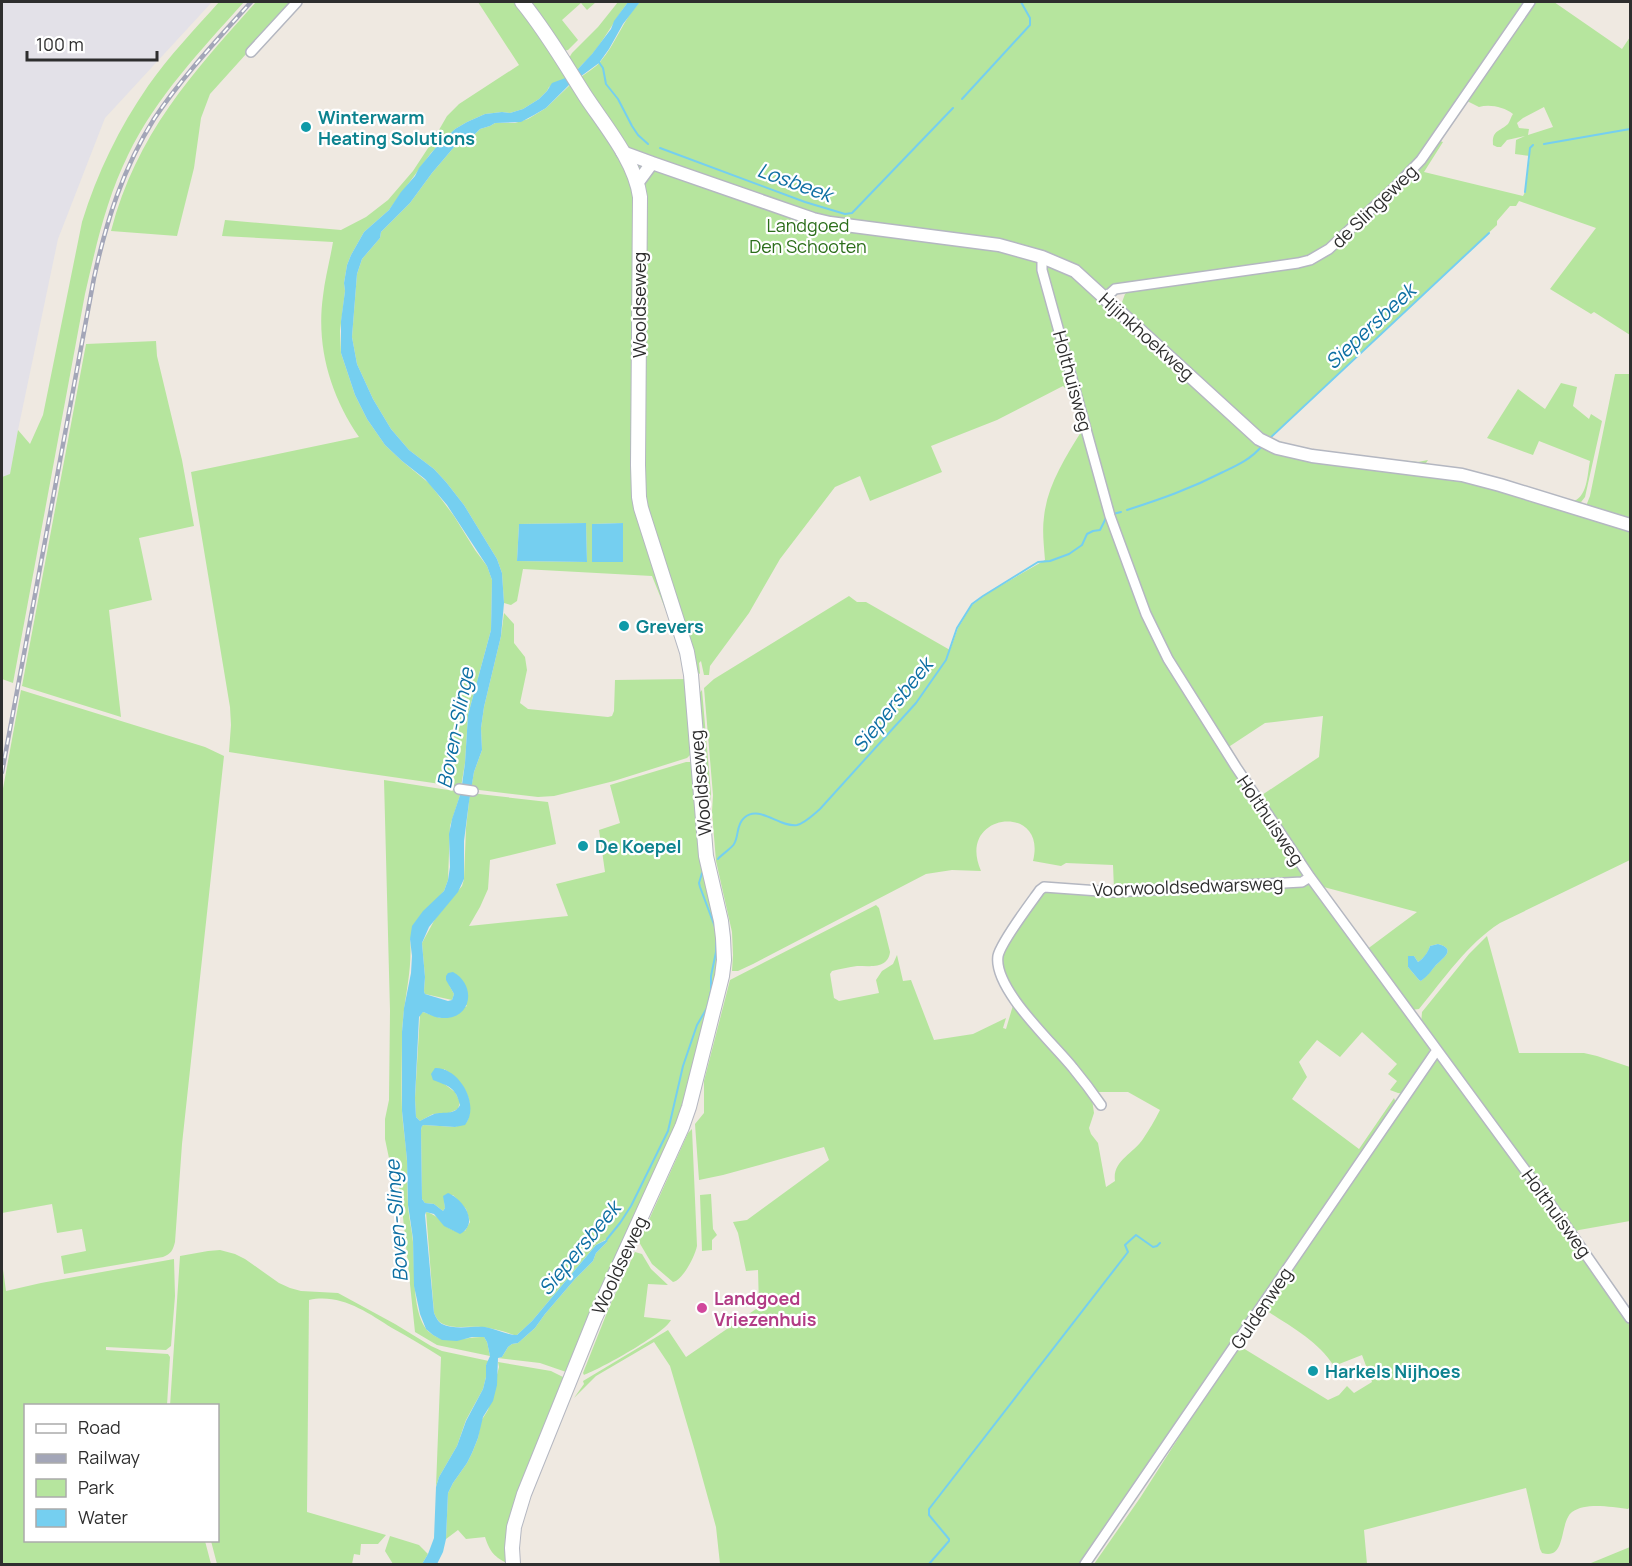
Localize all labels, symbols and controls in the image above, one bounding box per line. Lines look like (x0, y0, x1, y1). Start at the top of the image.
scale bar (27, 24, 158, 62)
text: 100 m (36, 32, 84, 56)
place label: Winterwarm Heating Solutions (318, 105, 475, 150)
marker: Winterwarm Heating Solutions (299, 120, 313, 134)
water label: Losbeek (754, 156, 839, 209)
street label: de Slingeweg (1326, 159, 1422, 253)
park label: Landgoed Den Schooten (749, 213, 867, 258)
street label: Wooldseweg (627, 252, 651, 358)
water label: Siepersbeek (1319, 275, 1423, 375)
street label: Hijinkhoekweg (1094, 287, 1200, 385)
street label: Holthuisweg (1048, 328, 1098, 434)
place label: Grevers (636, 614, 704, 638)
marker: Grevers (617, 619, 631, 633)
water label: Siepersbeek (846, 650, 940, 758)
water label: Boven-Slinge (430, 664, 480, 791)
street label: Wooldseweg (683, 729, 717, 837)
street label: Holthuisweg (1232, 770, 1310, 870)
place label: De Koepel (595, 834, 682, 858)
marker: De Koepel (576, 839, 590, 853)
street label: Voorwooldsedwarsweg (1092, 871, 1284, 901)
water label: Boven-Slinge (378, 1158, 414, 1283)
street label: Holthuisweg (1517, 1164, 1597, 1262)
water label: Siepersbeek (532, 1193, 628, 1300)
street label: Wooldseweg (586, 1212, 652, 1318)
street label: Guldenweg (1225, 1262, 1297, 1354)
place label: Landgoed Vriezenhuis (714, 1286, 817, 1331)
marker: Landgoed Vriezenhuis (695, 1301, 709, 1315)
place label: Harkels Nijhoes (1325, 1359, 1461, 1383)
marker: Harkels Nijhoes (1306, 1364, 1320, 1378)
legend (24, 1404, 219, 1542)
text: Road (78, 1415, 121, 1439)
text: Railway (78, 1445, 140, 1469)
text: Park (78, 1475, 115, 1499)
text: Water (78, 1505, 128, 1529)

